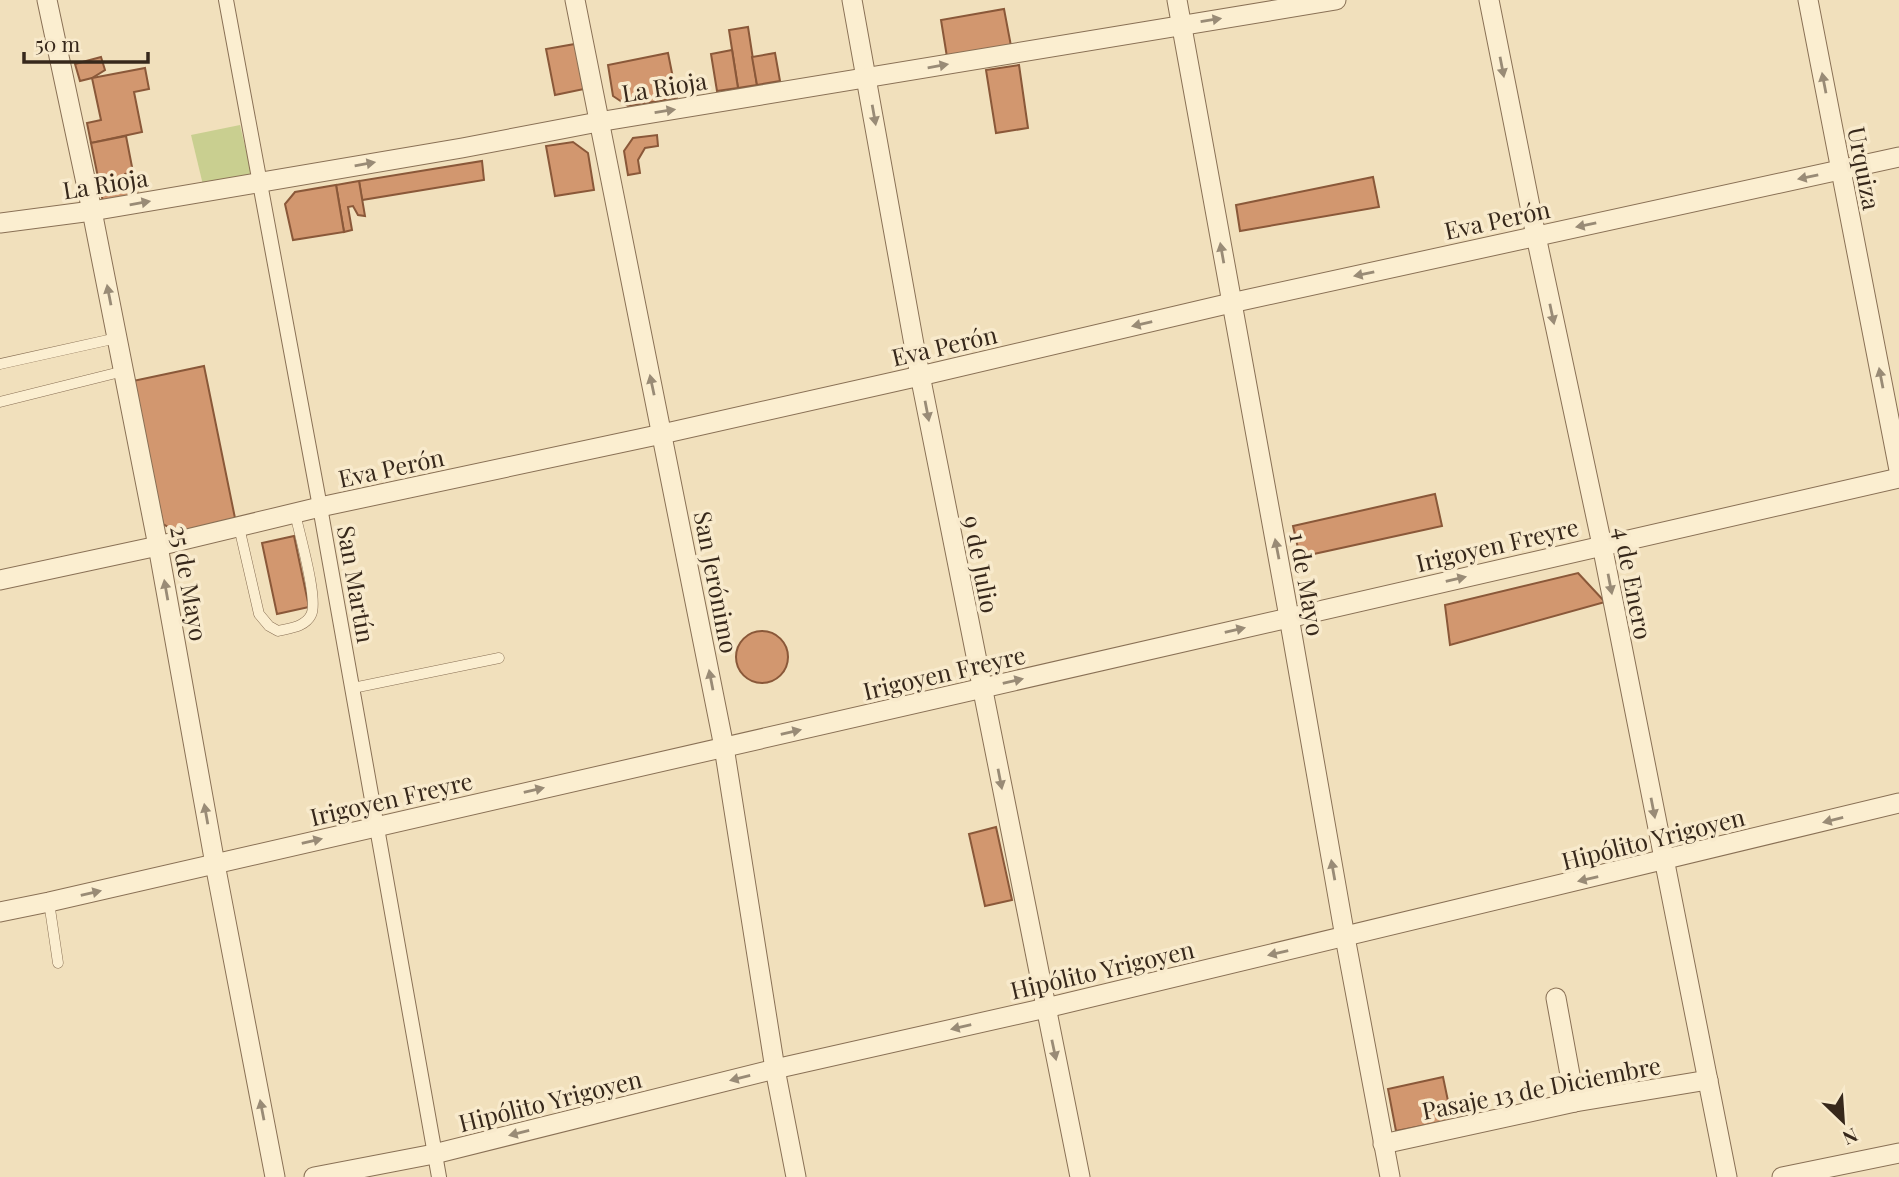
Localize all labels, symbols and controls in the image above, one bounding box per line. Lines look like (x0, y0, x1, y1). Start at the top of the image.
one-way arrow (1200, 14, 1222, 25)
scale bar (24, 21, 149, 65)
text: 50 m (35, 29, 81, 57)
one-way arrow (1497, 56, 1508, 78)
one-way arrow (927, 60, 949, 71)
street label: La Rioja (619, 63, 709, 109)
one-way arrow (1818, 72, 1829, 94)
one-way arrow (868, 104, 879, 126)
one-way arrow (654, 105, 676, 116)
street label: Urquiza (1841, 124, 1889, 212)
one-way arrow (354, 158, 376, 169)
street label: La Rioja (60, 160, 150, 206)
one-way arrow (1797, 171, 1819, 182)
street label: Eva Perón (1441, 192, 1553, 246)
one-way arrow (129, 197, 151, 208)
one-way arrow (1575, 220, 1597, 231)
one-way arrow (1216, 242, 1227, 264)
one-way arrow (1353, 268, 1375, 279)
one-way arrow (103, 284, 114, 306)
one-way arrow (1547, 303, 1558, 325)
street label: Eva Perón (888, 317, 1000, 373)
one-way arrow (1131, 319, 1153, 330)
one-way arrow (1876, 367, 1887, 389)
one-way arrow (646, 374, 657, 396)
one-way arrow (922, 400, 933, 422)
street label: Eva Perón (335, 440, 447, 494)
street label: San Jerónimo (688, 508, 746, 656)
street label: Irigoyen Freyre (1413, 510, 1581, 578)
street label: 9 de Julio (957, 512, 1007, 616)
street label: 25 de Mayo (164, 523, 216, 643)
street label: San Martín (331, 523, 383, 645)
street label: 4 de Enero (1607, 524, 1661, 642)
street label: 1 de Mayo (1283, 530, 1333, 638)
one-way arrow (1271, 538, 1282, 560)
one-way arrow (1445, 573, 1467, 584)
one-way arrow (1604, 573, 1615, 595)
one-way arrow (160, 579, 171, 601)
one-way arrow (1224, 624, 1246, 635)
street label: Irigoyen Freyre (860, 638, 1028, 706)
one-way arrow (706, 669, 717, 691)
one-way arrow (1002, 675, 1024, 686)
one-way arrow (780, 726, 802, 737)
street label: Irigoyen Freyre (307, 764, 475, 832)
one-way arrow (994, 768, 1005, 790)
one-way arrow (523, 784, 545, 795)
one-way arrow (1648, 797, 1659, 819)
street label: Hipólito Yrigoyen (1558, 800, 1748, 876)
one-way arrow (200, 803, 211, 825)
one-way arrow (1822, 815, 1844, 826)
one-way arrow (301, 835, 323, 846)
one-way arrow (1327, 859, 1338, 881)
one-way arrow (1577, 874, 1599, 885)
one-way arrow (80, 887, 102, 898)
street label: Hipólito Yrigoyen (1007, 932, 1197, 1006)
one-way arrow (1267, 948, 1289, 959)
one-way arrow (950, 1022, 972, 1033)
one-way arrow (1049, 1039, 1060, 1061)
street label: Pasaje 13 de Diciembre (1419, 1048, 1663, 1126)
street label: Hipólito Yrigoyen (455, 1062, 645, 1138)
one-way arrow (728, 1073, 750, 1084)
north arrow (1808, 1086, 1878, 1156)
one-way arrow (256, 1099, 267, 1121)
text: N (1839, 1123, 1862, 1152)
one-way arrow (508, 1128, 530, 1139)

